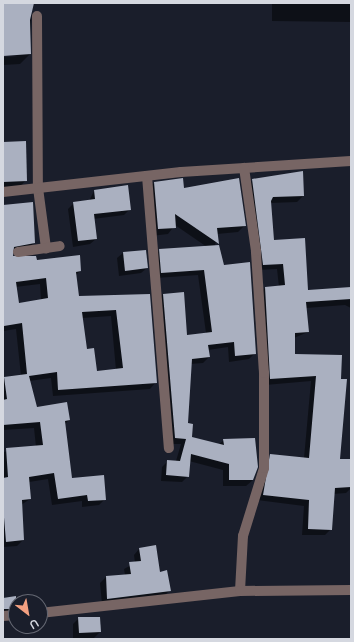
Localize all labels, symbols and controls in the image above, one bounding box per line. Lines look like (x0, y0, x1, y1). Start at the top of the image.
north arrow (8, 594, 48, 634)
text: U (27, 616, 41, 632)

